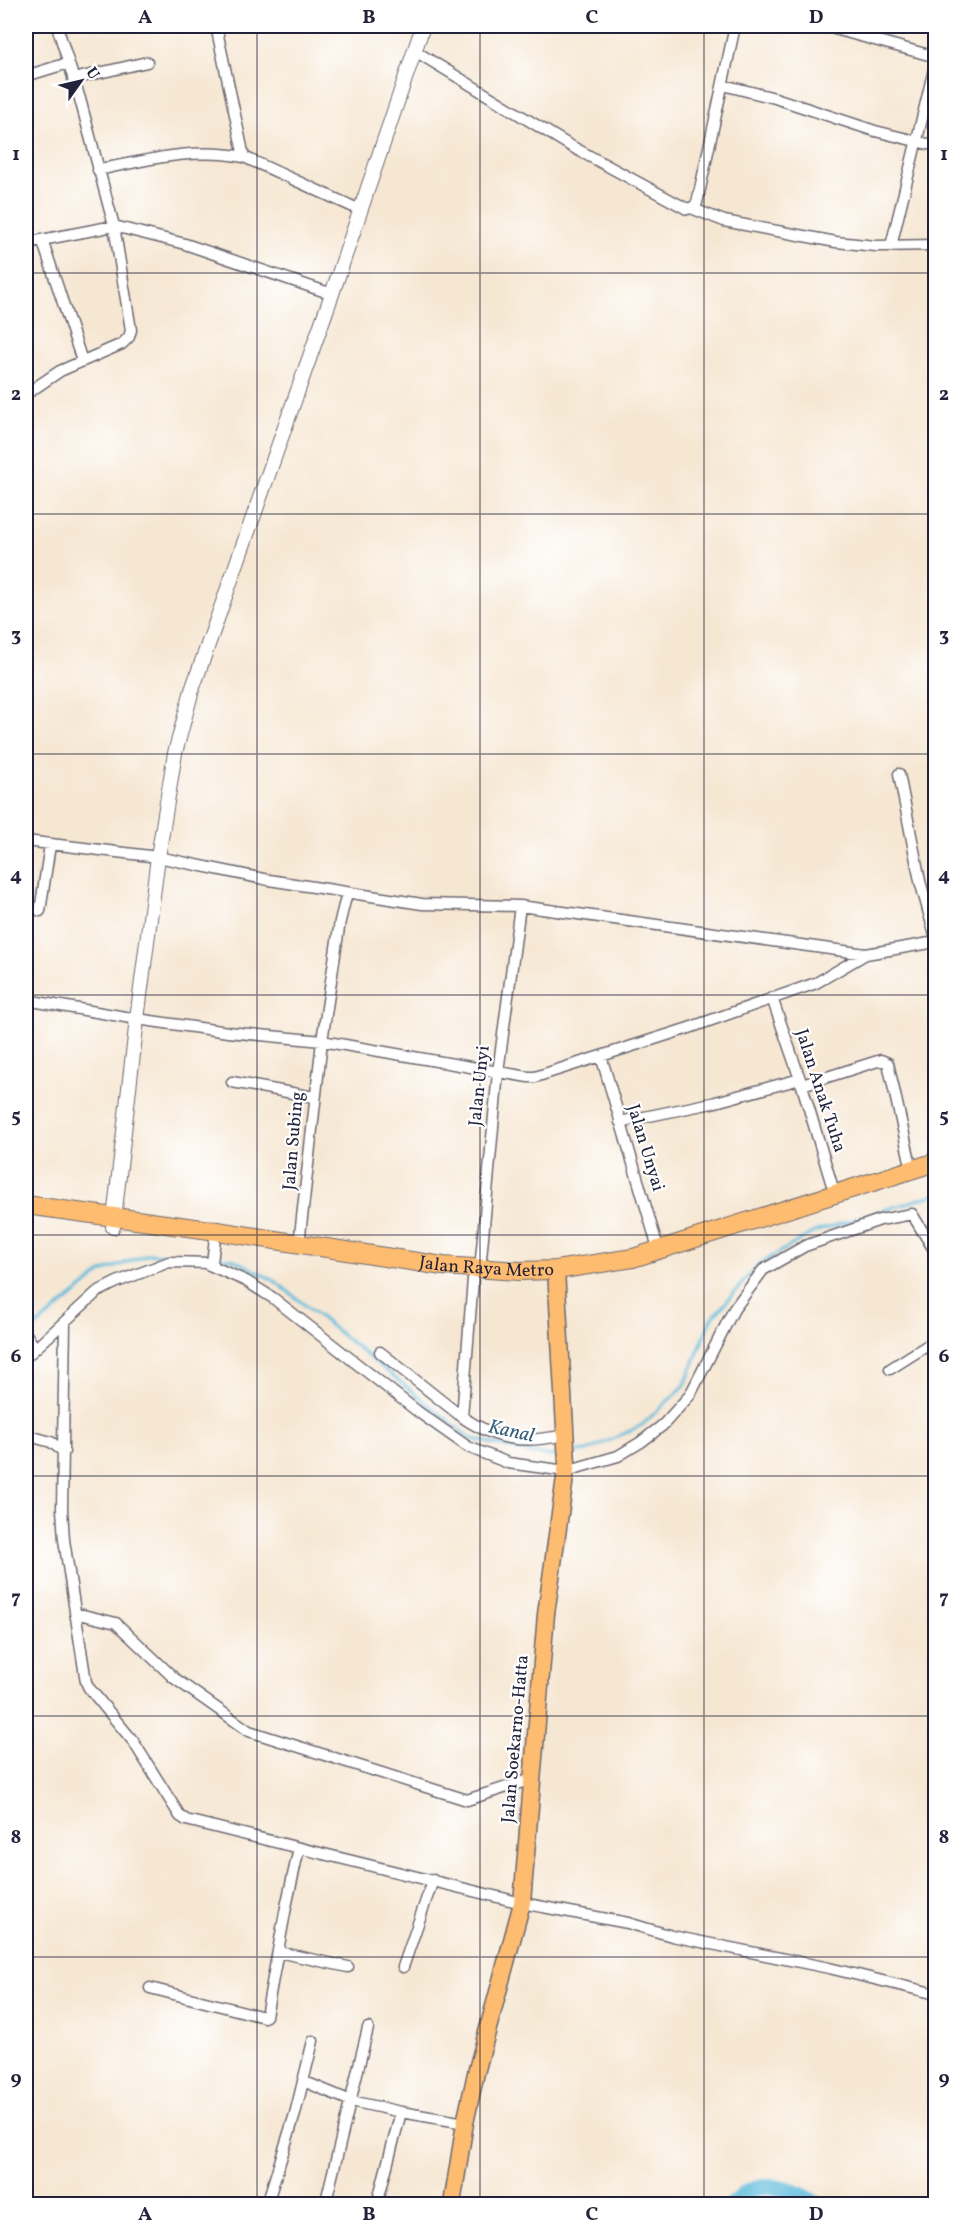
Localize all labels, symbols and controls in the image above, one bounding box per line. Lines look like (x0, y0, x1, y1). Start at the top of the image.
text: A (138, 4, 152, 32)
text: B (362, 4, 376, 32)
text: C (586, 4, 599, 32)
text: D (809, 4, 823, 32)
north arrow (51, 51, 111, 111)
text: U (80, 63, 104, 84)
text: 1 (12, 141, 20, 169)
text: 1 (940, 141, 948, 169)
text: 2 (11, 381, 21, 409)
text: 2 (939, 381, 949, 409)
text: 3 (11, 622, 21, 650)
text: 3 (939, 622, 949, 650)
text: 4 (10, 862, 22, 890)
text: 4 (938, 862, 950, 890)
street label: Jalan Anak Tuha (788, 1026, 852, 1156)
street label: Jalan Unyi (463, 1044, 497, 1128)
street label: Jalan Subing (277, 1091, 311, 1191)
street label: Jalan Unyai (620, 1101, 670, 1195)
text: 5 (11, 1103, 21, 1131)
text: 5 (939, 1103, 949, 1131)
street label: Jalan Raya Metro (417, 1250, 554, 1284)
text: 6 (11, 1343, 22, 1371)
text: 6 (939, 1343, 950, 1371)
water label: Kanal (485, 1413, 537, 1451)
text: 7 (11, 1584, 21, 1612)
text: 7 (939, 1584, 949, 1612)
street label: Jalan Soekarno-Hatta (496, 1654, 536, 1824)
text: 8 (11, 1824, 21, 1852)
text: 8 (939, 1824, 949, 1852)
text: 9 (10, 2065, 22, 2093)
text: 9 (938, 2065, 950, 2093)
text: A (138, 2201, 152, 2229)
text: B (362, 2201, 376, 2229)
text: C (586, 2201, 599, 2229)
text: D (809, 2201, 823, 2229)

